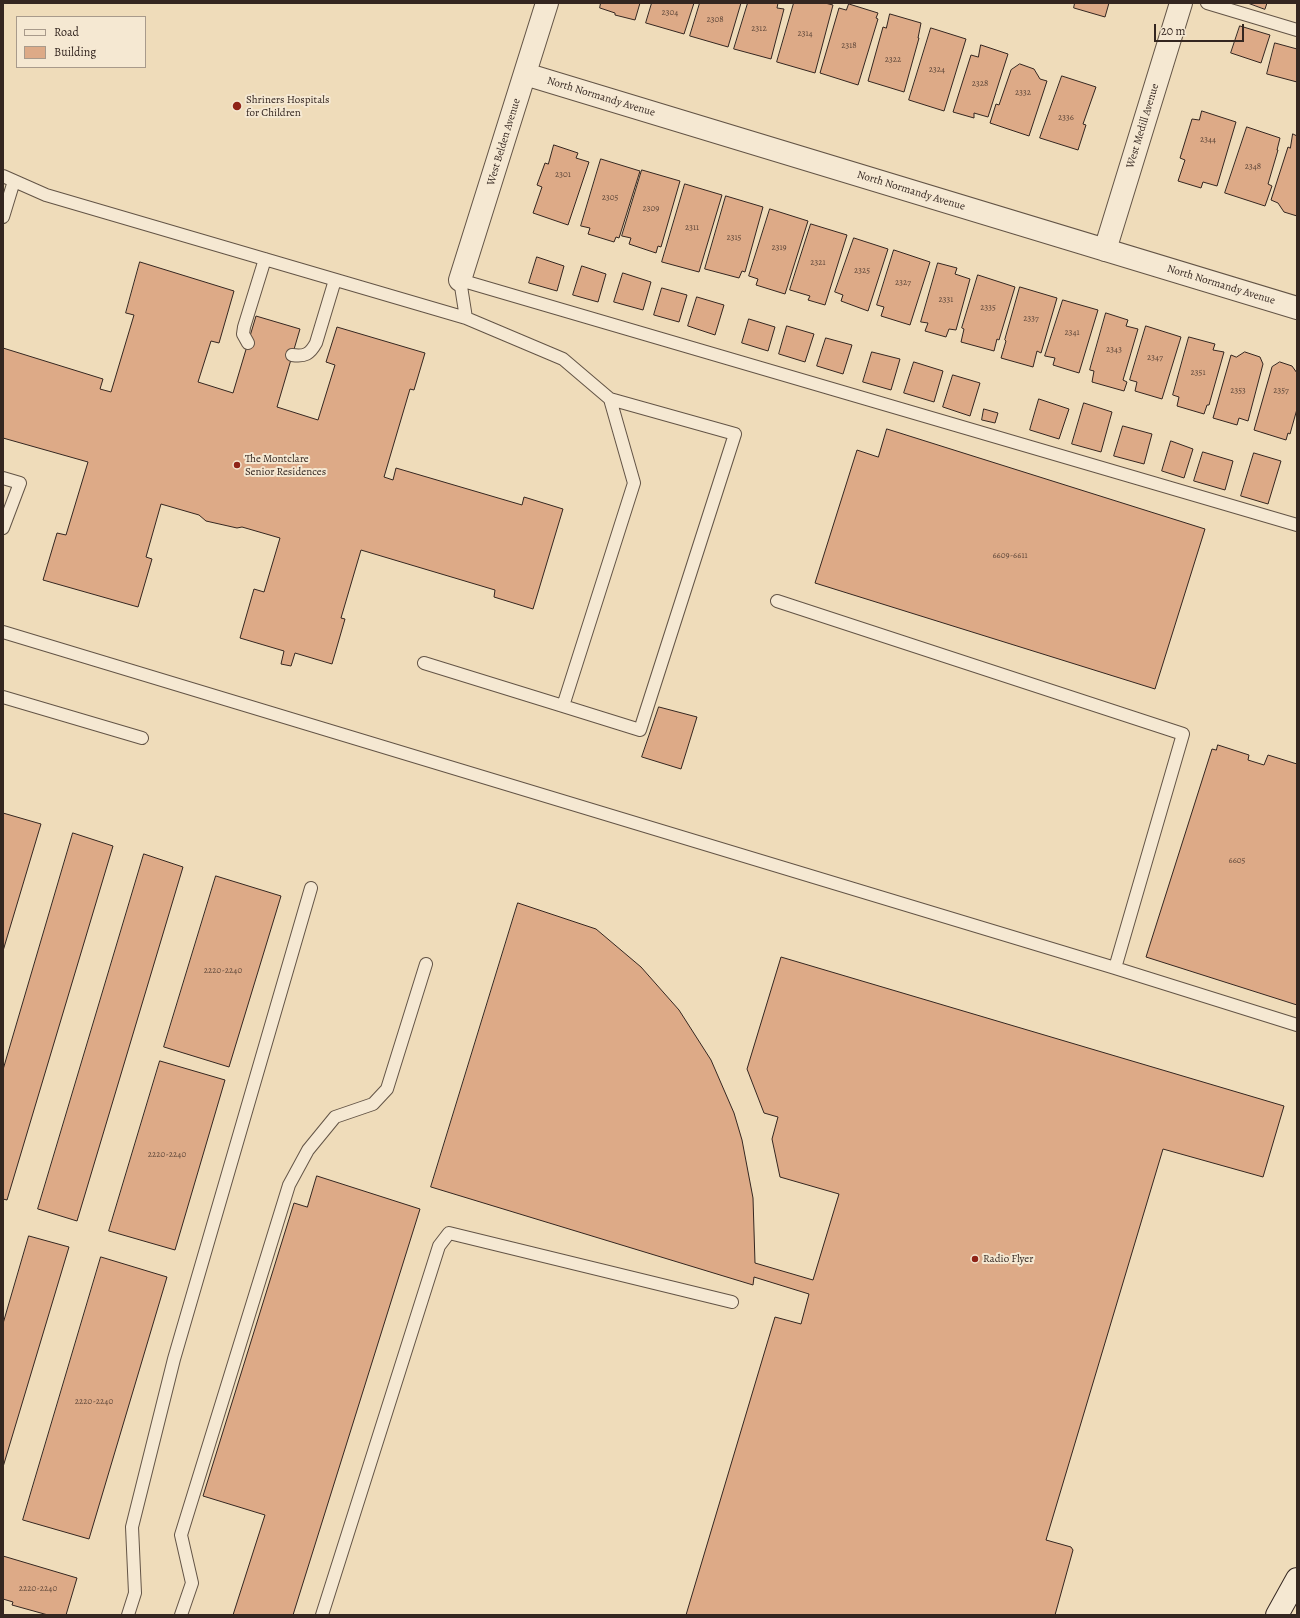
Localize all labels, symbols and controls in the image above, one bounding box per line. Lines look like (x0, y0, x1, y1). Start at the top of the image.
house number: 2304 (662, 8, 678, 18)
house number: 2308 (706, 15, 724, 25)
legend (16, 16, 146, 68)
scale bar (1156, 16, 1246, 42)
text: 20 m (1161, 23, 1185, 39)
text: Road (54, 24, 79, 40)
house number: 2312 (751, 24, 767, 34)
house number: 2314 (797, 29, 813, 39)
house number: 2318 (841, 41, 857, 51)
text: Building (54, 44, 96, 60)
house number: 2322 (885, 55, 901, 65)
house number: 2324 (929, 65, 945, 75)
street label: North Normandy Avenue (545, 74, 657, 120)
house number: 2328 (972, 79, 988, 89)
street label: West Medill Avenue (1124, 82, 1162, 170)
house number: 2332 (1015, 88, 1031, 98)
place label: Shriners Hospitals for Children (246, 93, 329, 119)
street label: West Belden Avenue (484, 97, 524, 187)
marker: Shriners Hospitals for Children (231, 100, 243, 112)
house number: 2336 (1058, 113, 1074, 123)
house number: 2344 (1200, 135, 1216, 145)
house number: 2348 (1245, 162, 1261, 172)
street label: North Normandy Avenue (855, 168, 967, 214)
house number: 2301 (555, 170, 571, 180)
house number: 2305 (602, 193, 618, 203)
house number: 2309 (643, 204, 659, 214)
house number: 2311 (685, 223, 699, 233)
house number: 2315 (727, 233, 741, 243)
house number: 2319 (771, 243, 787, 253)
house number: 2321 (810, 258, 826, 268)
street label: North Normandy Avenue (1165, 262, 1277, 308)
house number: 2325 (854, 266, 870, 276)
house number: 2327 (895, 278, 911, 288)
house number: 2331 (939, 295, 953, 305)
house number: 2335 (980, 303, 996, 313)
house number: 2337 (1023, 314, 1039, 324)
house number: 2341 (1064, 328, 1080, 338)
house number: 2343 (1106, 345, 1122, 355)
house number: 2347 (1147, 353, 1163, 363)
house number: 2351 (1191, 368, 1205, 378)
house number: 2353 (1230, 386, 1246, 396)
house number: 2357 (1273, 386, 1289, 396)
place label: The Montclare Senior Residences (245, 452, 326, 478)
marker: The Montclare Senior Residences (232, 460, 242, 470)
house number: 6609-6611 (992, 551, 1028, 561)
house number: 6605 (1229, 856, 1245, 866)
house number: 2220-2240 (204, 966, 242, 976)
house number: 2220-2240 (148, 1150, 186, 1160)
place label: Radio Flyer (983, 1252, 1033, 1266)
marker: Radio Flyer (970, 1254, 980, 1264)
house number: 2220-2240 (75, 1397, 113, 1407)
house number: 2220-2240 (19, 1584, 57, 1594)

